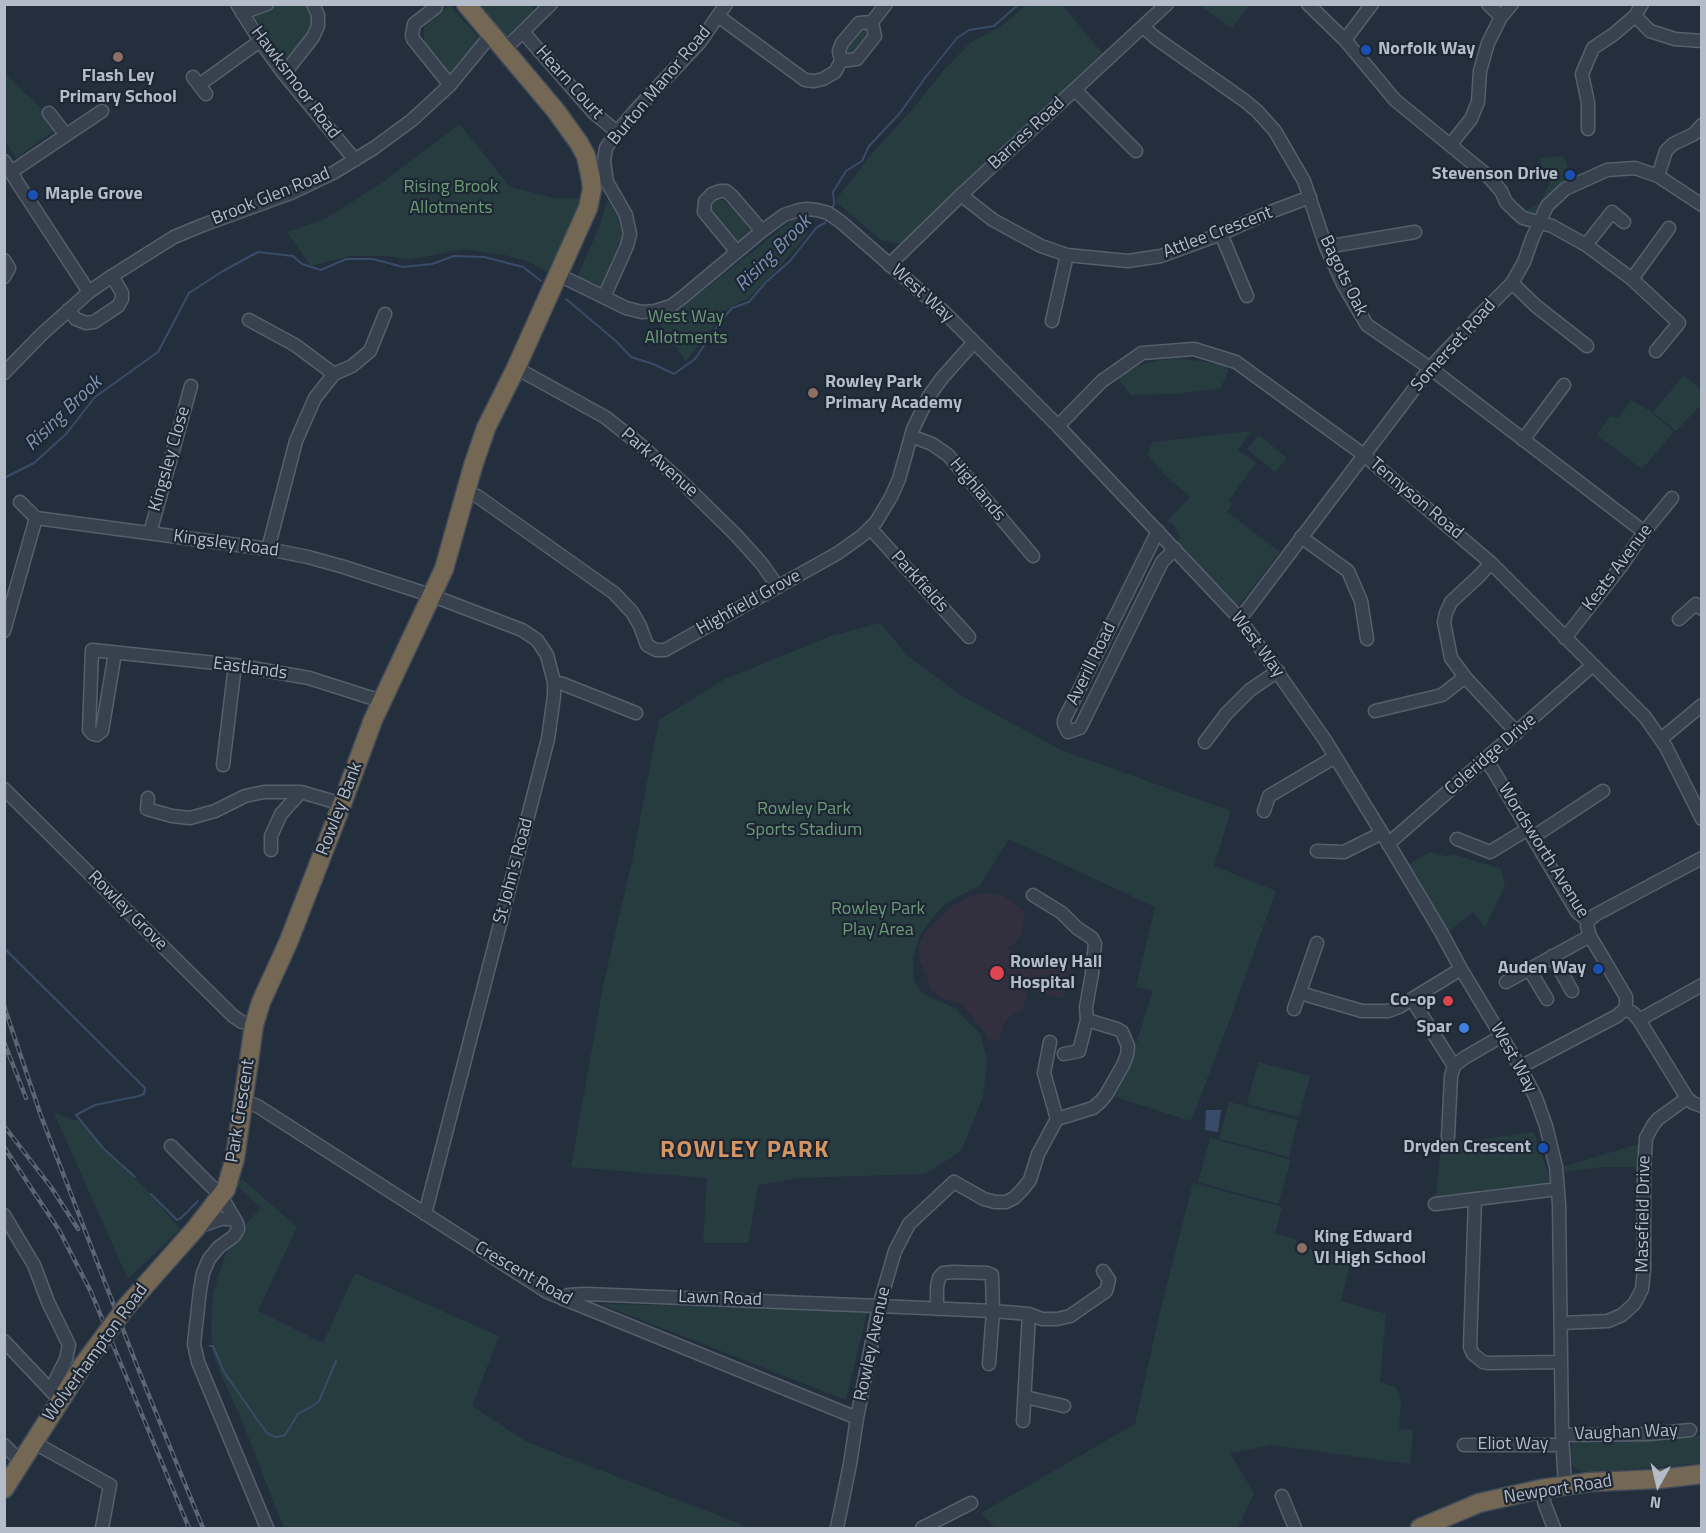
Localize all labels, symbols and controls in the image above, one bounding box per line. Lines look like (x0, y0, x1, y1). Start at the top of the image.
street label: Burton Manor Road (604, 22, 716, 150)
street label: Hawksmoor Road (246, 23, 344, 143)
place label: Norfolk Way (1378, 39, 1475, 61)
street label: Hearn Court (530, 42, 608, 124)
marker: Norfolk Way (1359, 43, 1373, 57)
marker: Flash Ley Primary School (111, 50, 125, 64)
place label: Flash Ley Primary School (59, 66, 177, 109)
street label: Barnes Road (984, 93, 1070, 175)
street label: Brook Glen Road (209, 163, 333, 231)
place label: Stevenson Drive (1432, 164, 1558, 186)
marker: Stevenson Drive (1563, 168, 1577, 182)
park label: Rising Brook Allotments (404, 177, 498, 219)
place label: Maple Grove (45, 184, 143, 206)
marker: Maple Grove (26, 188, 40, 202)
street label: Attlee Crescent (1160, 202, 1276, 264)
water label: Rising Brook (731, 211, 817, 297)
street label: Bagots Oak (1314, 232, 1372, 320)
street label: West Way (886, 260, 958, 328)
street label: Somerset Road (1407, 296, 1501, 396)
park label: West Way Allotments (644, 307, 728, 350)
water label: Rising Brook (20, 371, 108, 457)
place label: Rowley Park Primary Academy (825, 372, 962, 415)
marker: Rowley Park Primary Academy (806, 386, 820, 400)
street label: Kingsley Close (145, 404, 195, 514)
street label: Park Avenue (616, 424, 702, 502)
street label: Highlands (944, 454, 1010, 526)
street label: Tennyson Road (1365, 454, 1467, 544)
street label: Keats Avenue (1578, 520, 1658, 616)
street label: Kingsley Road (172, 526, 280, 562)
street label: Parkfields (886, 547, 952, 617)
street label: Highfield Grove (693, 566, 805, 640)
street label: West Way (1225, 608, 1289, 682)
street label: Averill Road (1063, 619, 1121, 709)
street label: Eastlands (212, 653, 288, 685)
street label: Coleridge Drive (1441, 710, 1541, 800)
street label: Rowley Bank (312, 759, 368, 859)
street label: Wordsworth Avenue (1493, 780, 1593, 922)
park label: Rowley Park Sports Stadium (746, 799, 862, 842)
street label: St John's Road (490, 816, 538, 926)
street label: Rowley Grove (83, 867, 171, 955)
park label: Rowley Park Play Area (831, 899, 925, 942)
place label: Rowley Hall Hospital (1010, 952, 1102, 994)
place label: Auden Way (1498, 958, 1586, 980)
marker: Auden Way (1591, 962, 1605, 976)
marker: Rowley Hall Hospital (988, 964, 1006, 982)
place label: Co-op (1390, 990, 1436, 1012)
marker: Co-op (1441, 994, 1455, 1008)
place label: Spar (1417, 1017, 1452, 1039)
street label: West Way (1485, 1019, 1541, 1097)
marker: Spar (1457, 1021, 1471, 1035)
street label: Park Crescent (222, 1058, 260, 1164)
district label: ROWLEY PARK (660, 1137, 830, 1165)
place label: Dryden Crescent (1403, 1137, 1531, 1159)
marker: Dryden Crescent (1536, 1141, 1550, 1155)
street label: Masefield Drive (1632, 1155, 1656, 1273)
place label: King Edward VI High School (1314, 1227, 1426, 1270)
street label: Crescent Road (470, 1237, 576, 1311)
marker: King Edward VI High School (1295, 1241, 1309, 1255)
street label: Wolverhampton Road (39, 1280, 153, 1426)
street label: Rowley Avenue (850, 1285, 896, 1403)
street label: Lawn Road (678, 1287, 762, 1311)
street label: Vaughan Way (1574, 1420, 1678, 1446)
street label: Eliot Way (1477, 1434, 1549, 1456)
north arrow (1628, 1455, 1688, 1515)
street label: Newport Road (1502, 1471, 1614, 1509)
text: N (1648, 1490, 1663, 1515)

